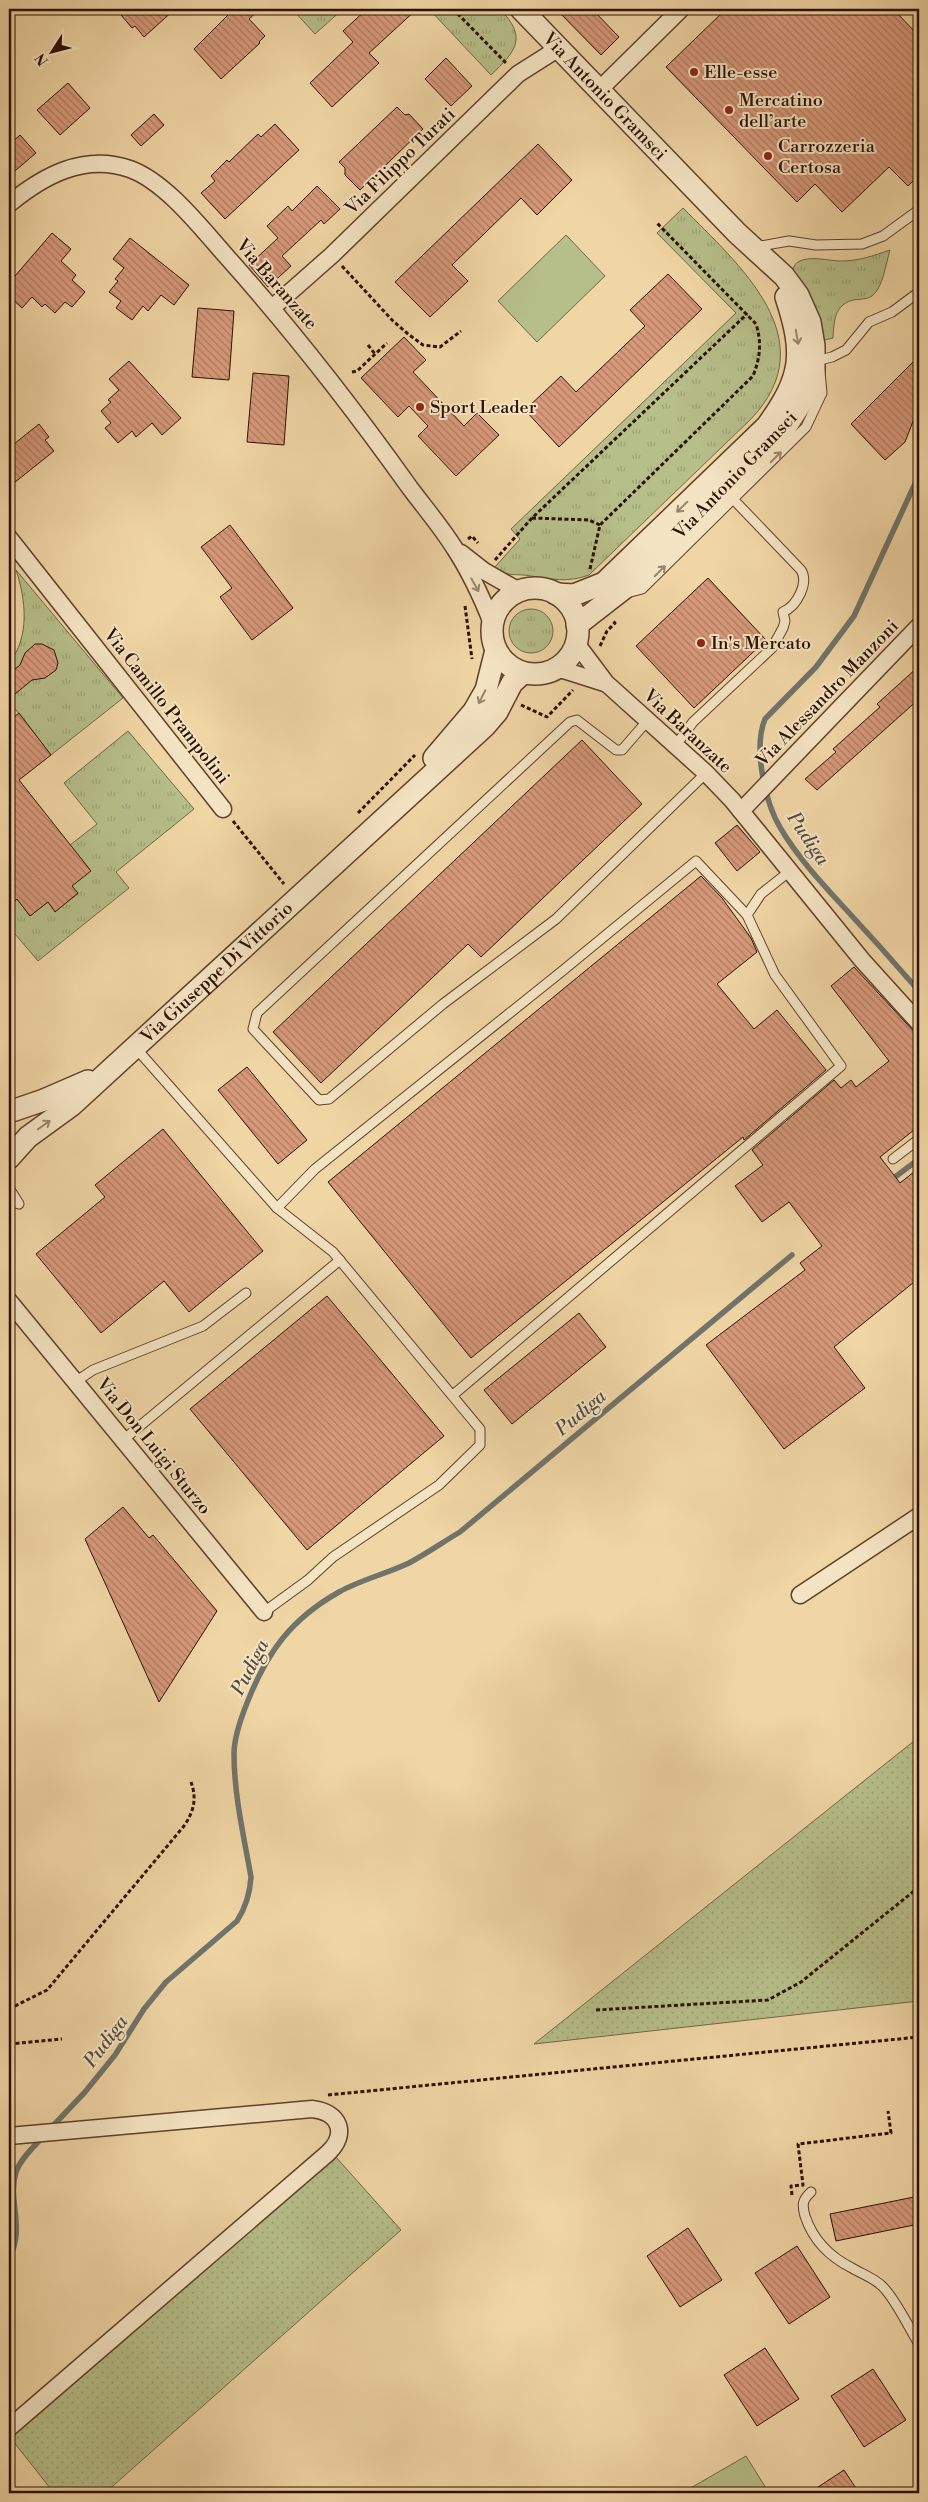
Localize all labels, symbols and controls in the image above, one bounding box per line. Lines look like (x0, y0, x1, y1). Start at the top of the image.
street label: Via Antonio Gramsci (537, 27, 672, 165)
north arrow (28, 28, 78, 78)
text: N (32, 49, 53, 69)
place label: Elle-esse (704, 61, 777, 84)
marker: Elle-esse (688, 66, 700, 78)
place label: Mercatino dell’arte (739, 89, 823, 133)
street label: Via Filippo Turati (340, 103, 460, 221)
marker: Mercatino dell’arte (723, 104, 735, 116)
place label: Carrozzeria Certosa (778, 135, 876, 179)
marker: Carrozzeria Certosa (762, 150, 774, 162)
street label: Via Baranzate (230, 233, 322, 335)
one-way arrow (792, 328, 802, 344)
place label: Sport Leader (430, 396, 537, 419)
marker: Sport Leader (414, 401, 426, 413)
street label: Via Antonio Gramsci (668, 406, 802, 545)
one-way arrow (770, 451, 782, 463)
one-way arrow (675, 501, 688, 513)
one-way arrow (654, 565, 666, 577)
one-way arrow (470, 578, 480, 593)
street label: Via Alessandro Manzoni (750, 615, 904, 772)
street label: Via Camillo Prampolini (98, 623, 235, 789)
place label: In's Mercato (711, 632, 811, 655)
marker: In's Mercato (695, 637, 707, 649)
street label: Via Baranzate (638, 684, 737, 778)
one-way arrow (477, 689, 487, 704)
water label: Pudiga (781, 806, 835, 870)
street label: Via Giuseppe Di Vittorio (135, 897, 298, 1049)
one-way arrow (37, 1120, 51, 1130)
street label: Via Don Luigi Sturzo (91, 1372, 216, 1520)
water label: Pudiga (549, 1384, 611, 1442)
water label: Pudiga (225, 1635, 274, 1700)
water label: Pudiga (78, 2010, 133, 2073)

